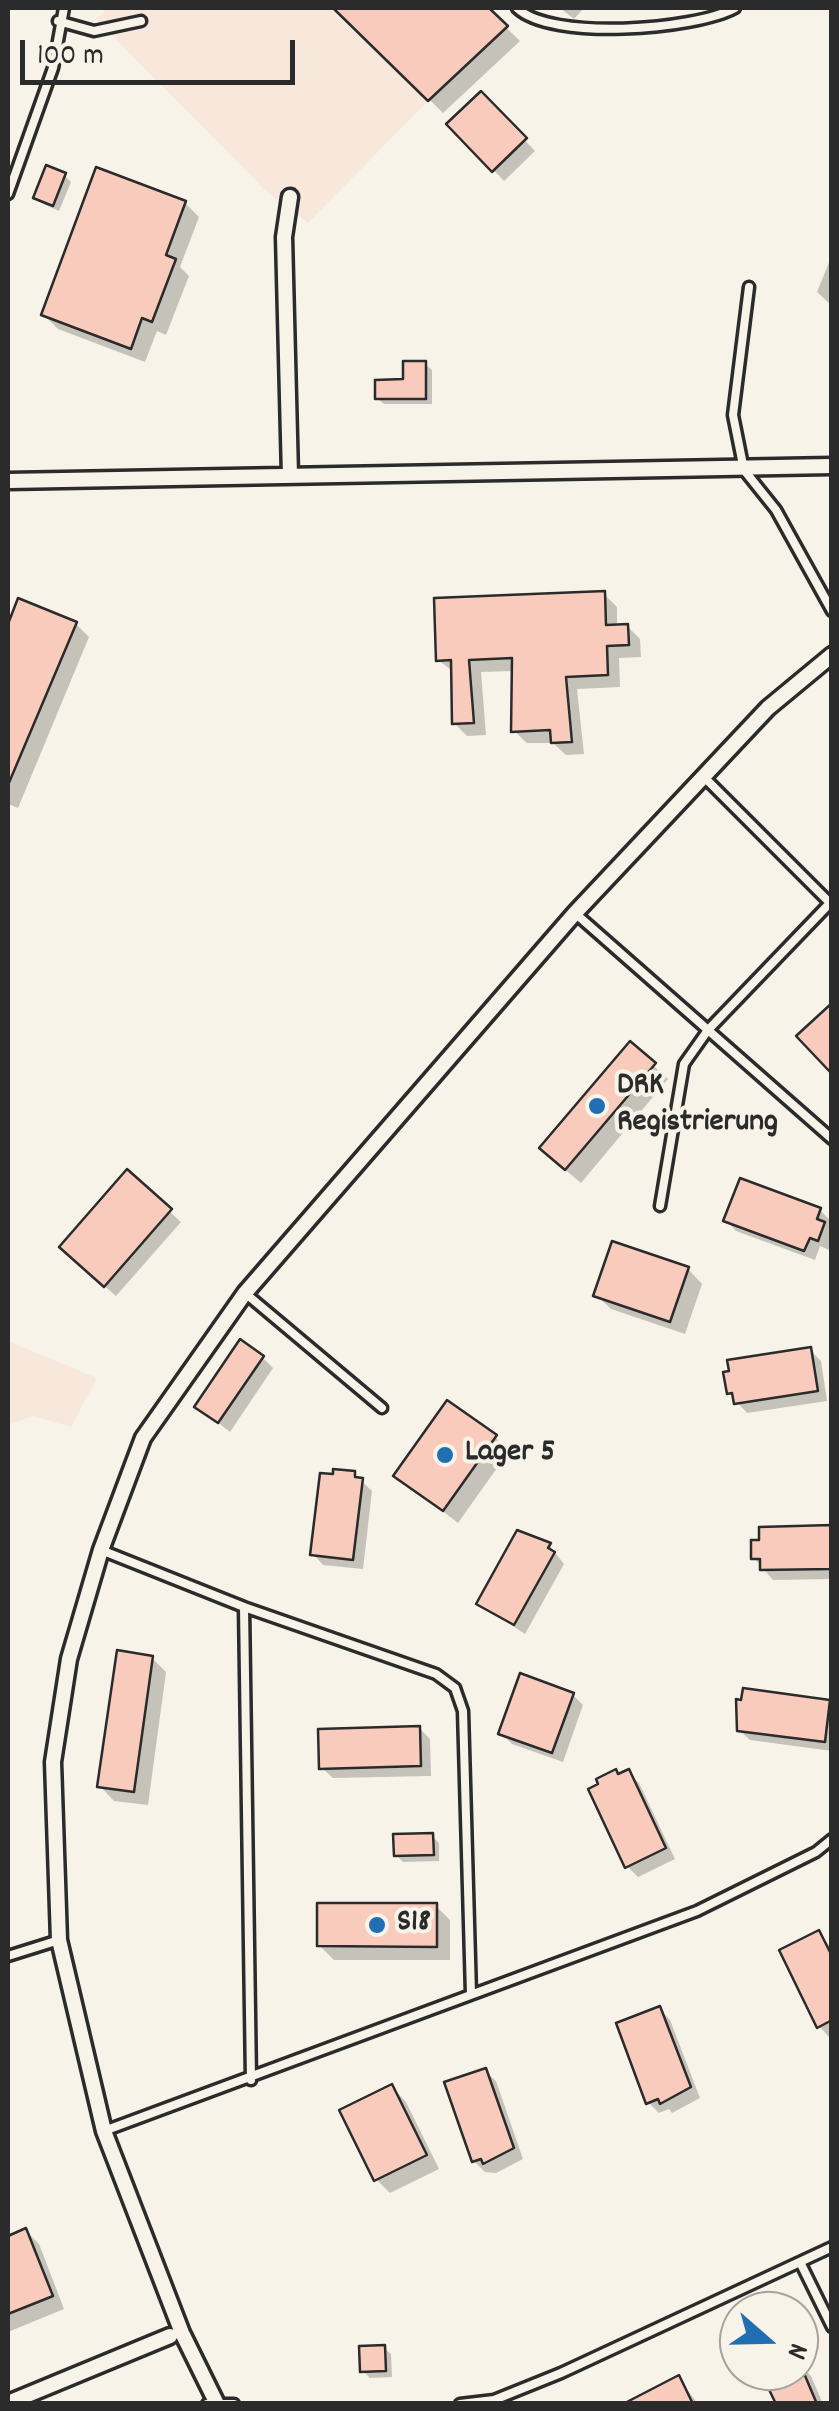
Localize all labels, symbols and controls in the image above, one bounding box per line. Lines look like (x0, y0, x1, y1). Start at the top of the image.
scale bar (25, 20, 300, 82)
text: 100 m (37, 36, 104, 79)
place label: DRK Registrierung (617, 1069, 778, 1144)
marker: DRK Registrierung (586, 1095, 608, 1117)
place label: Lager 5 (465, 1436, 555, 1474)
marker: Lager 5 (434, 1444, 456, 1466)
place label: S18 (397, 1906, 431, 1944)
marker: S18 (366, 1914, 388, 1936)
north arrow (719, 2291, 819, 2391)
text: N (774, 2337, 816, 2364)

